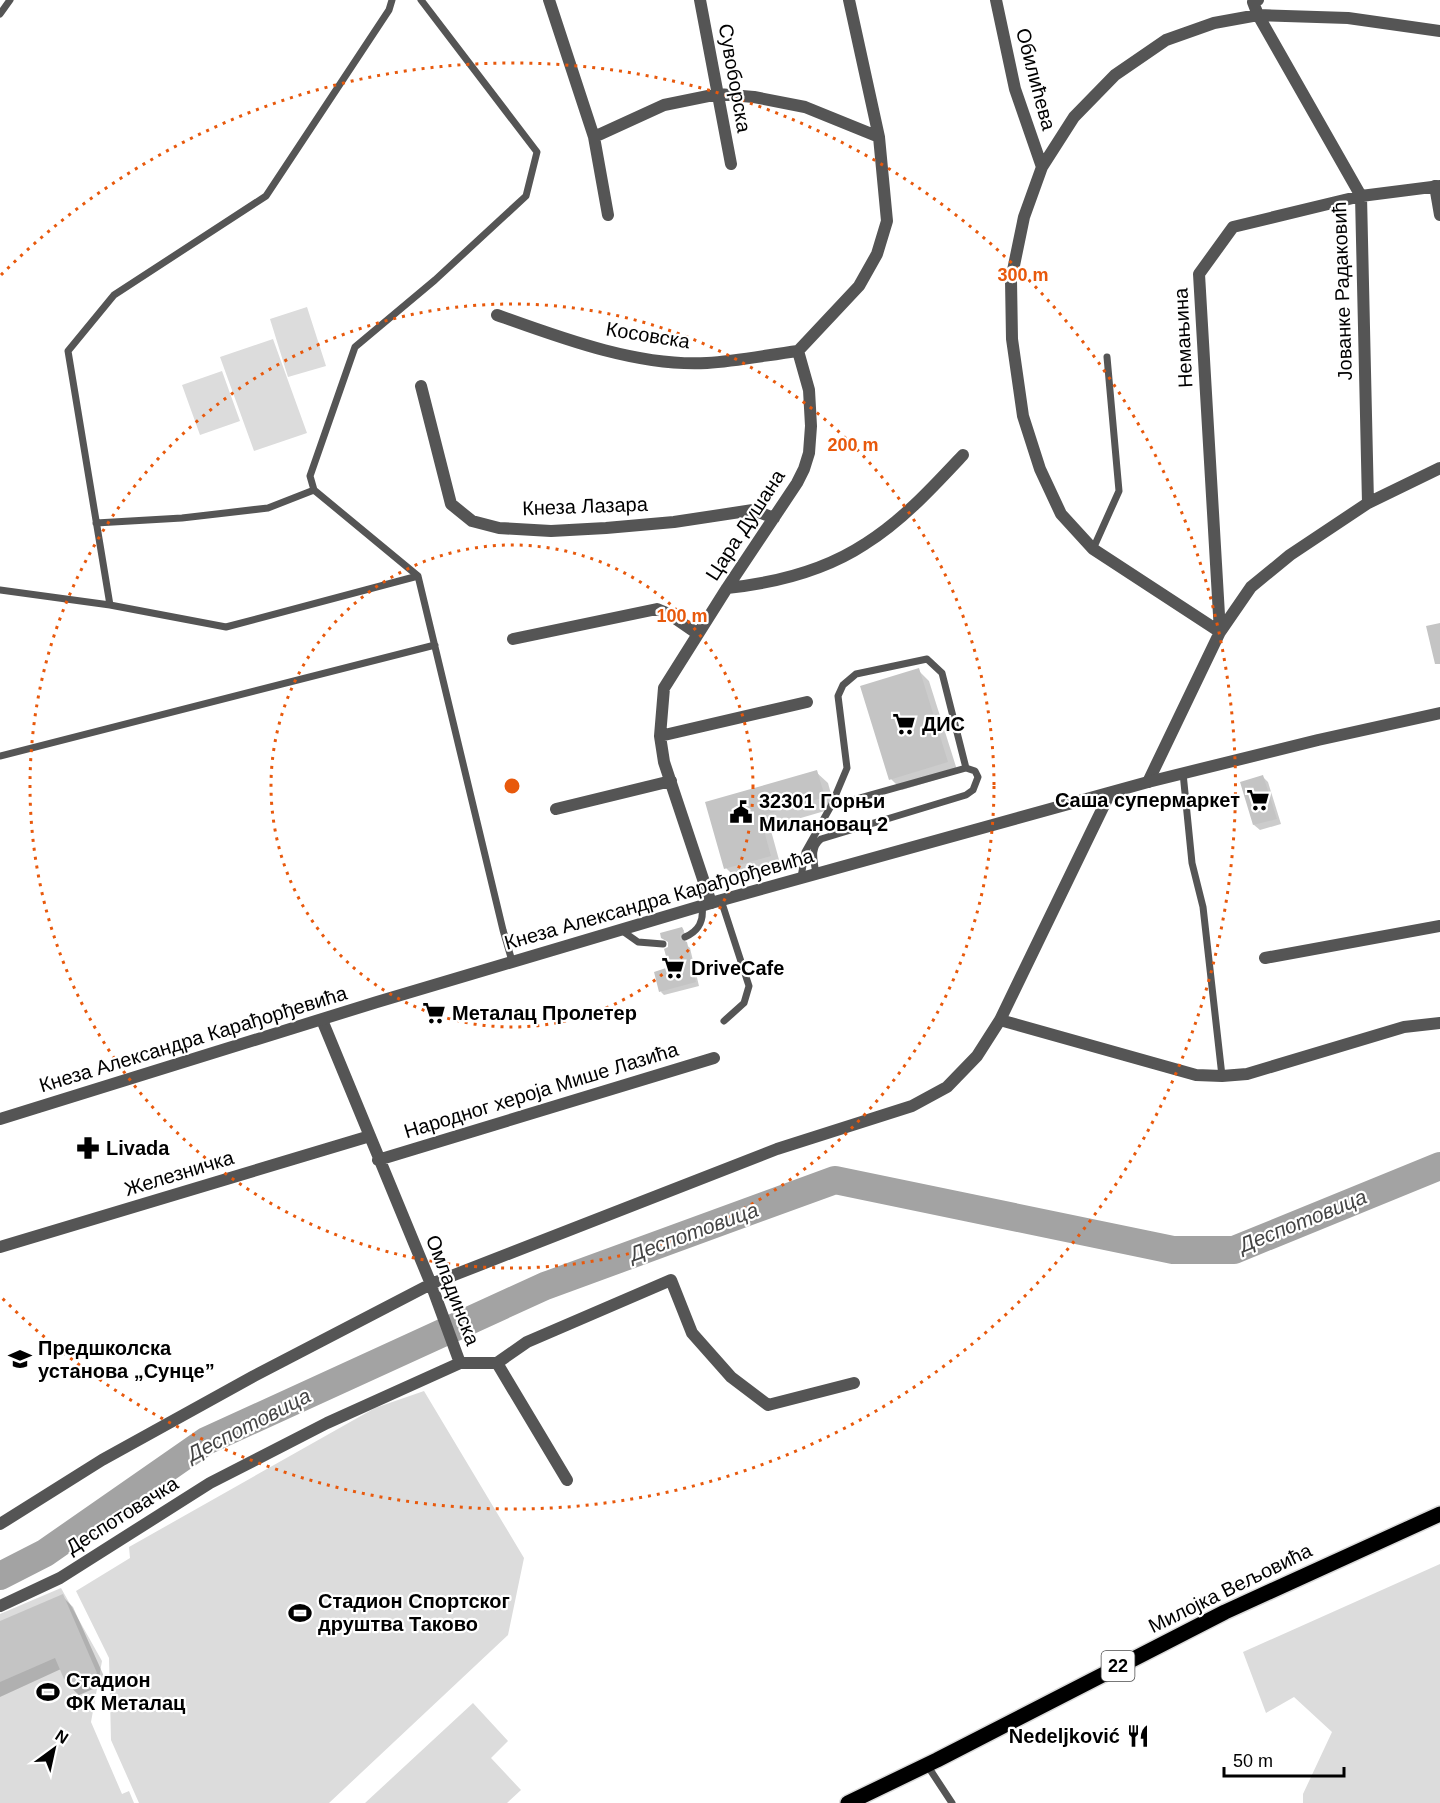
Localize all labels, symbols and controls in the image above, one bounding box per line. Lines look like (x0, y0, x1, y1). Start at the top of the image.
street label: Сувоборска (715, 22, 756, 135)
street label: Обилићева (1012, 26, 1060, 133)
street label: Јованке Радаковић (1328, 201, 1356, 381)
text: 300 m (997, 265, 1049, 285)
street label: Немањина (1169, 287, 1197, 389)
street label: Косовска (604, 317, 692, 353)
text: 200 m (827, 435, 879, 455)
street label: Цара Душана (701, 465, 789, 584)
street label: Кнеза Лазара (522, 493, 649, 519)
text: 100 m (656, 606, 708, 626)
supermarket icon: ДИС (891, 711, 917, 737)
place label: ДИС (922, 713, 965, 735)
centre of rings (502, 776, 522, 796)
supermarket icon: Саша супермаркет (1245, 787, 1271, 813)
place label: Саша супермаркет (1055, 789, 1240, 811)
place label: 32301 Горњи Милановац 2 (759, 790, 888, 835)
public building icon: 32301 Горњи Милановац 2 (728, 799, 754, 825)
street label: Кнеза Александра Карађорђевића (502, 844, 817, 954)
supermarket icon: DriveCafe (660, 955, 686, 981)
place label: DriveCafe (691, 957, 784, 979)
street label: Кнеза Александра Карађорђевића (36, 981, 350, 1096)
supermarket icon: Металац Пролетер (421, 1000, 447, 1026)
place label: Металац Пролетер (452, 1002, 637, 1024)
street label: Народног хероја Мише Лазића (401, 1037, 682, 1142)
pharmacy icon: Livada (75, 1135, 101, 1161)
place label: Livada (106, 1137, 170, 1159)
street label: Железничка (122, 1146, 237, 1200)
water label: Деспотовица (1234, 1185, 1370, 1257)
water label: Деспотовица (624, 1198, 761, 1266)
street label: Омладинска (422, 1232, 484, 1349)
place label: Предшколска установа „Сунце” (38, 1337, 215, 1382)
school or university icon: Предшколска установа „Сунце” (7, 1346, 33, 1372)
water label: Деспотовица (181, 1384, 314, 1466)
street label: Деспотовачка (62, 1471, 183, 1558)
street label: Милојка Вељовића (1145, 1539, 1316, 1637)
place label: Стадион Спортског друштва Таково (318, 1590, 510, 1635)
sports icon: Стадион Спортског друштва Таково (287, 1600, 313, 1626)
road number: 22 (1102, 1651, 1134, 1681)
place label: Стадион ФК Металац (66, 1669, 186, 1714)
sports icon: Стадион ФК Металац (35, 1679, 61, 1705)
north arrow (24, 1719, 84, 1779)
restaurant icon: Nedeljković (1125, 1723, 1151, 1749)
place label: Nedeljković (1009, 1725, 1120, 1747)
text: N (52, 1727, 71, 1747)
scale bar (1224, 1740, 1344, 1778)
text: 50 m (1233, 1751, 1273, 1771)

